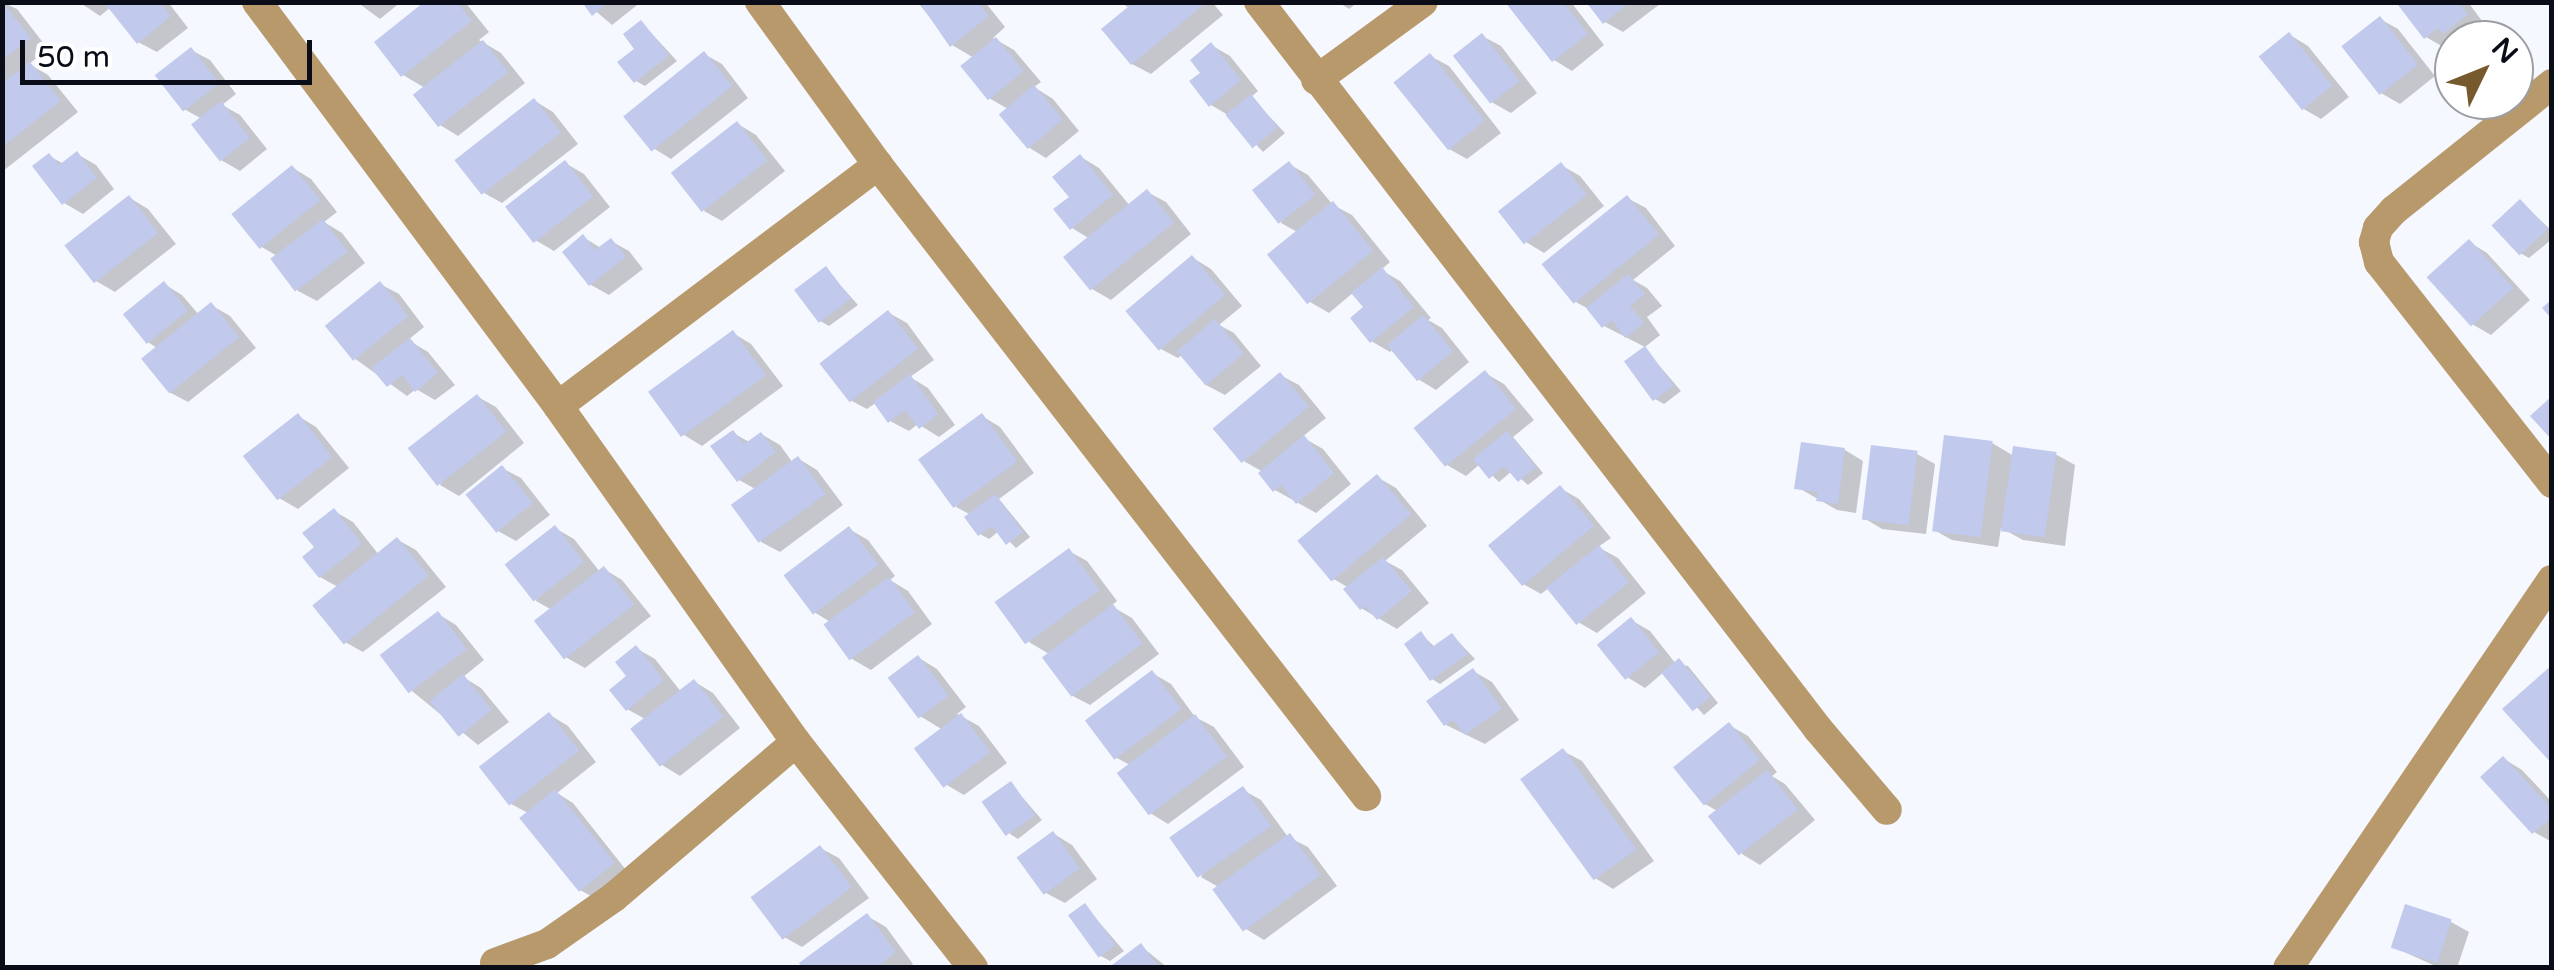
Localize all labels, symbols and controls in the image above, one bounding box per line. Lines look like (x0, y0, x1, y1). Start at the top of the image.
scale bar (25, 20, 318, 82)
north arrow (2434, 20, 2534, 120)
text: N (2484, 31, 2525, 71)
text: 50 m (37, 39, 110, 76)

